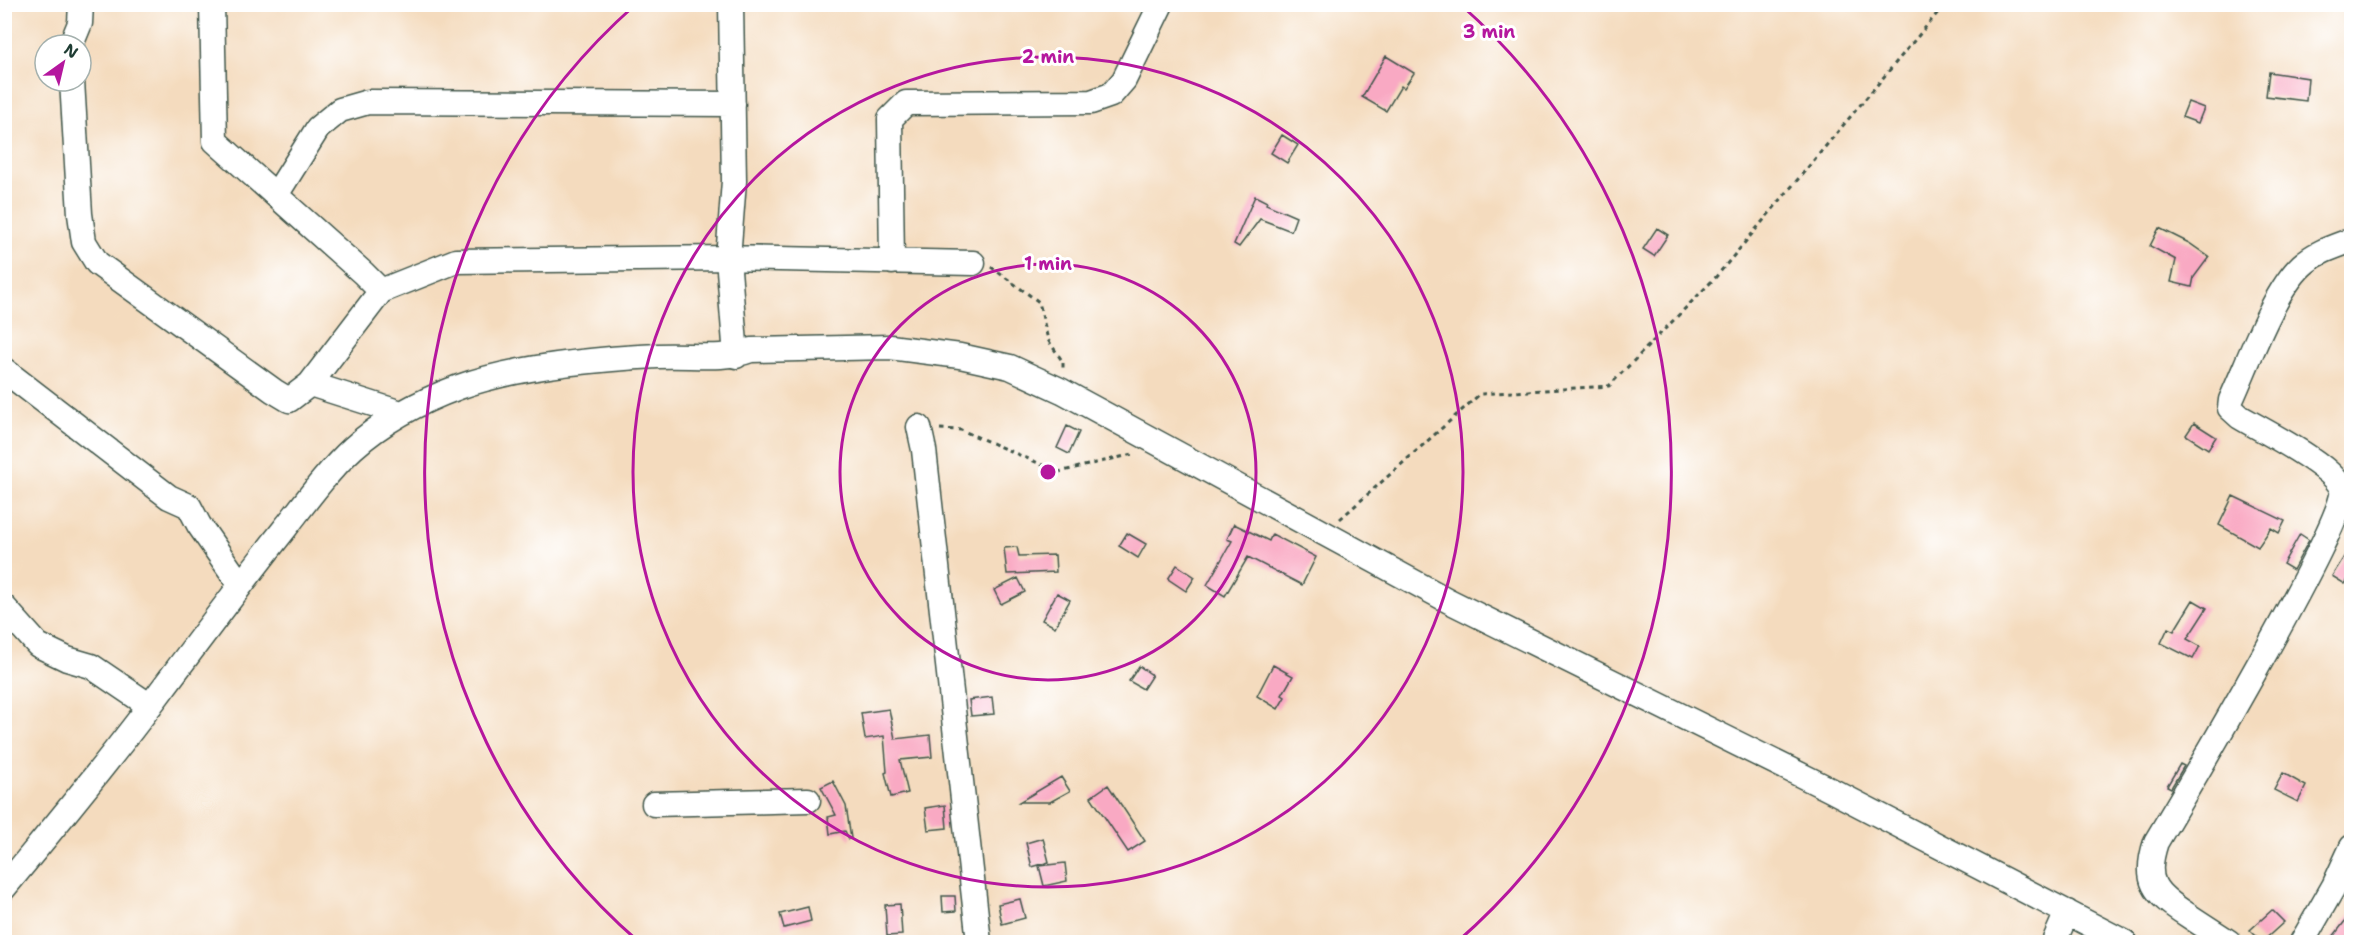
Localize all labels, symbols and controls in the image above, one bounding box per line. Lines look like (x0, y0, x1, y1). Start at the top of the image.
text: 3 min (1463, 20, 1515, 44)
north arrow (33, 33, 93, 93)
text: N (60, 39, 82, 63)
text: 2 min (1022, 45, 1074, 69)
text: 1 min (1024, 252, 1072, 276)
centre of rings (1038, 462, 1058, 482)

